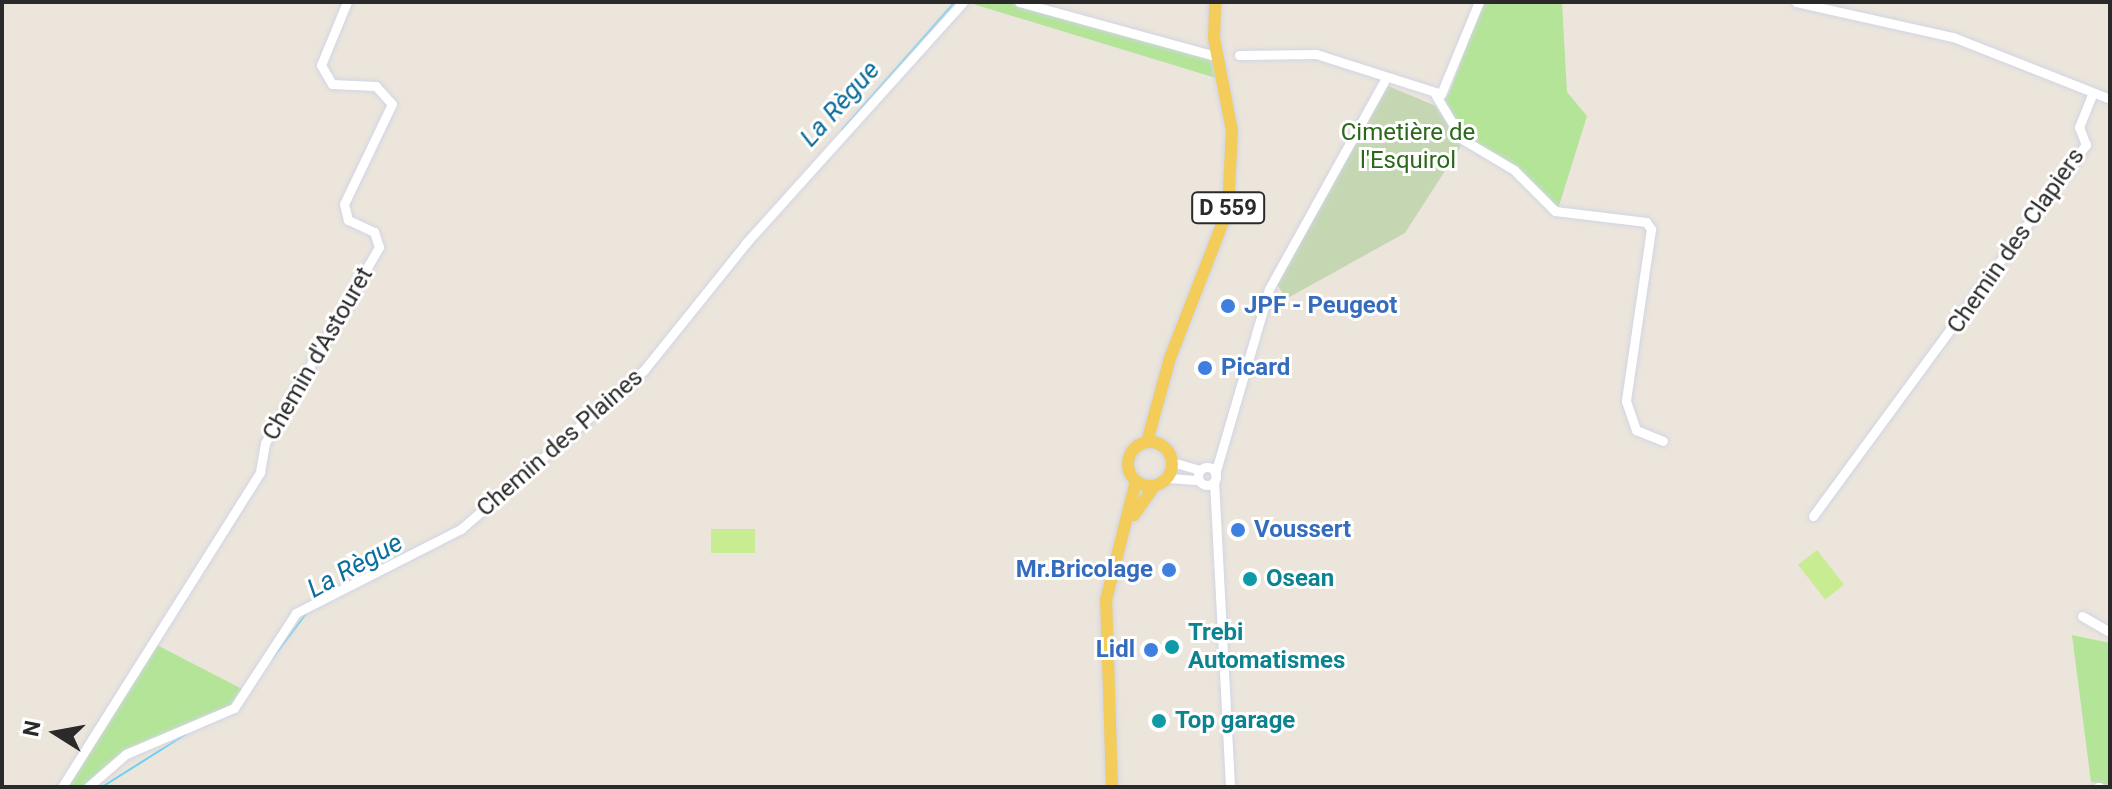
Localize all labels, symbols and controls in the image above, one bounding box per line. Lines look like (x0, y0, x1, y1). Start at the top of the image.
water label: La Règue (794, 55, 886, 153)
park label: Cimetière de l'Esquirol (1341, 119, 1475, 175)
street label: Chemin des Clapiers (1941, 143, 2091, 339)
road number: D 559 (1190, 190, 1266, 226)
street label: Chemin d'Astouret (257, 262, 379, 446)
place label: JPF - Peugeot (1244, 292, 1397, 320)
marker: JPF - Peugeot (1219, 297, 1237, 315)
place label: Picard (1221, 354, 1290, 382)
marker: Picard (1196, 359, 1214, 377)
street label: Chemin des Plaines (471, 363, 649, 523)
place label: Voussert (1254, 516, 1351, 544)
marker: Voussert (1229, 521, 1247, 539)
water label: La Règue (302, 527, 408, 605)
place label: Mr.Bricolage (1016, 556, 1153, 584)
marker: Mr.Bricolage (1160, 561, 1178, 579)
place label: Osean (1266, 565, 1334, 593)
marker: Osean (1241, 570, 1259, 588)
place label: Trebi Automatismes (1188, 619, 1345, 675)
place label: Lidl (1096, 636, 1135, 664)
marker: Trebi Automatismes (1163, 638, 1181, 656)
marker: Lidl (1142, 641, 1160, 659)
north arrow (16, 693, 96, 773)
place label: Top garage (1175, 707, 1295, 735)
marker: Top garage (1150, 712, 1168, 730)
text: N (18, 718, 46, 738)

